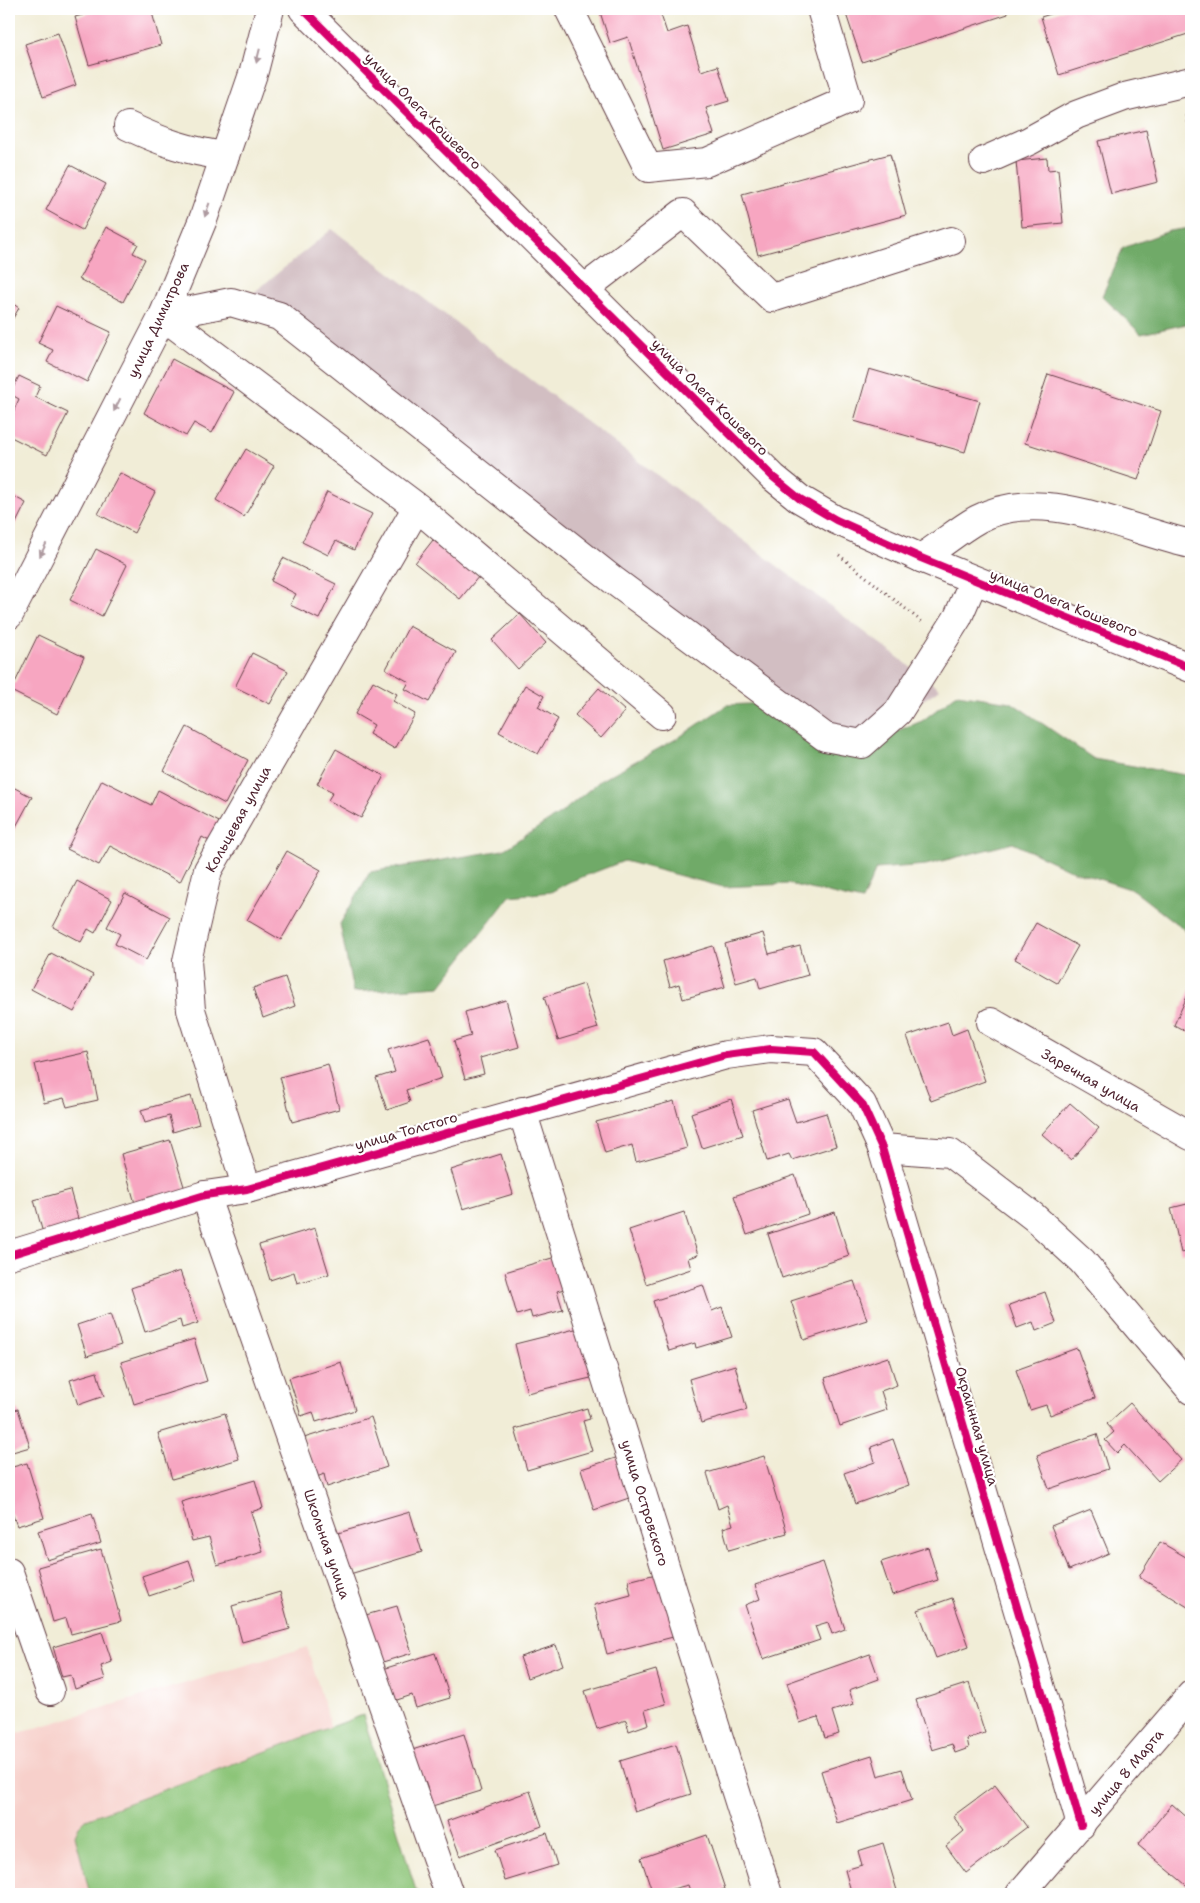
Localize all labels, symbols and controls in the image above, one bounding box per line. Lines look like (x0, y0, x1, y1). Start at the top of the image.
one-way arrow (254, 49, 262, 64)
street label: улица Олега Кошевого (361, 49, 485, 173)
one-way arrow (202, 203, 210, 218)
street label: улица Димитрова (123, 259, 193, 381)
street label: улица Олега Кошевого (648, 335, 772, 459)
one-way arrow (113, 398, 121, 413)
one-way arrow (39, 543, 47, 557)
street label: улица Олега Кошевого (987, 565, 1141, 641)
street label: Кольцевая улица (201, 762, 275, 875)
street label: Заречная улица (1038, 1044, 1144, 1116)
street label: улица Толстого (353, 1108, 459, 1154)
street label: Окраинная улица (951, 1364, 1003, 1488)
street label: улица Островского (617, 1438, 673, 1568)
street label: Школьная улица (300, 1487, 354, 1602)
street label: улица 8 Марта (1085, 1725, 1167, 1819)

